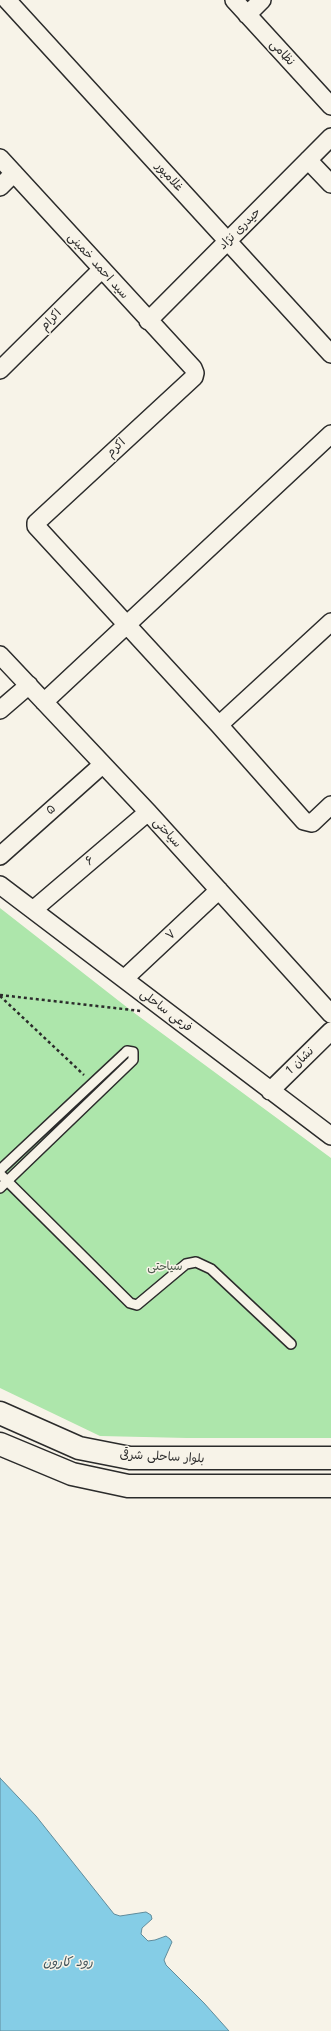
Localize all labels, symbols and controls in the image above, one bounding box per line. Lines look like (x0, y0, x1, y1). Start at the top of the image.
street label: نظامی (267, 37, 297, 69)
street label: غلامپور (152, 159, 186, 195)
street label: حیدری نژاد (216, 205, 264, 253)
street label: سید احمد خمینی (65, 230, 131, 302)
street label: اکرام (37, 306, 65, 334)
street label: اکرم (103, 436, 129, 460)
street label: ۵ (43, 802, 59, 818)
street label: سیاحتی (150, 815, 184, 851)
street label: ۶ (83, 853, 97, 869)
street label: ۷ (163, 927, 179, 943)
street label: فرعی ساحلی (137, 987, 195, 1035)
street label: نشان 1 (283, 1044, 317, 1078)
park label: سیاحتی (147, 1260, 183, 1274)
street label: بلوار ساحلی شرقی (119, 1448, 205, 1466)
water label: رود کارون (43, 1955, 93, 1971)

